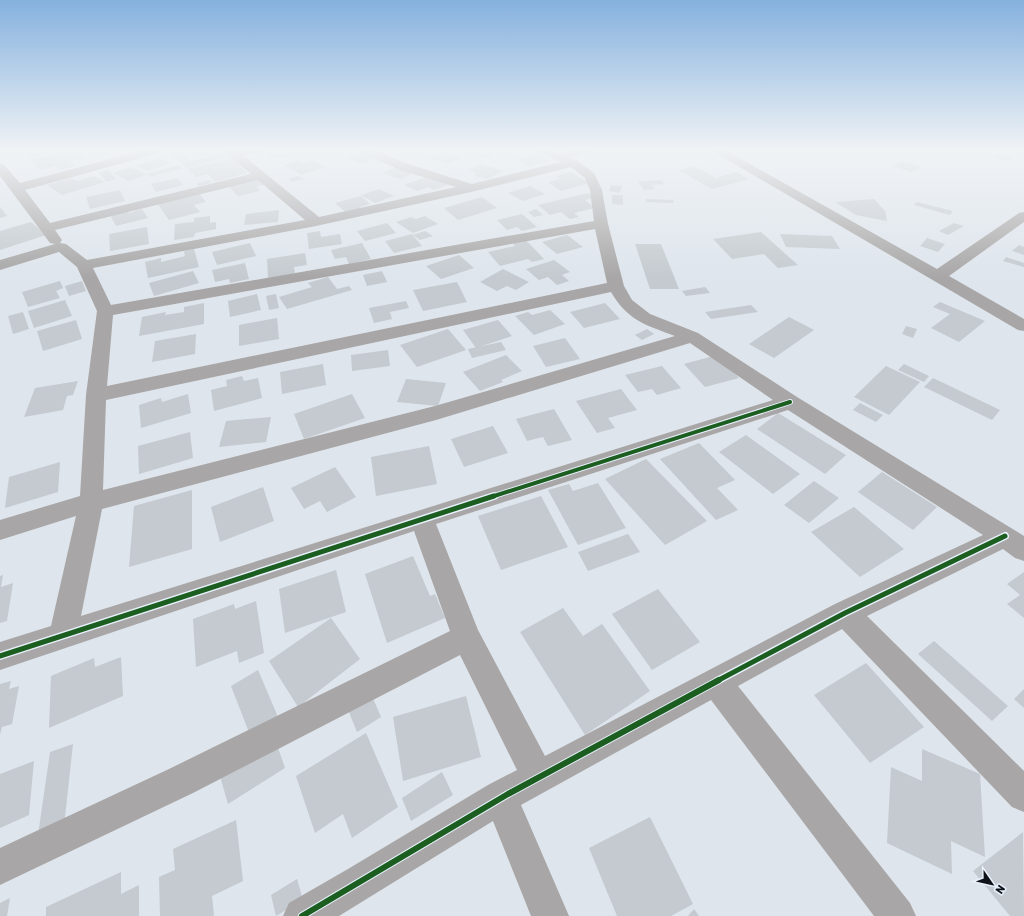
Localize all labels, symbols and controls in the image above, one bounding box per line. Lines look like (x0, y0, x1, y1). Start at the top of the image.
north arrow (972, 864, 1012, 904)
text: N (992, 882, 1007, 896)

